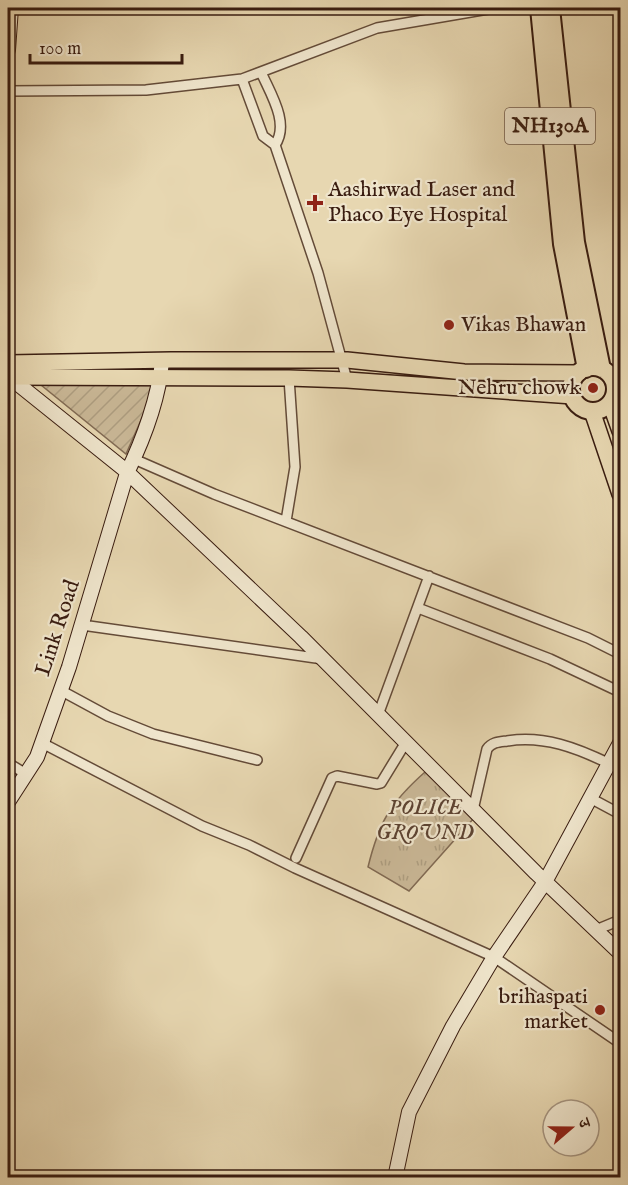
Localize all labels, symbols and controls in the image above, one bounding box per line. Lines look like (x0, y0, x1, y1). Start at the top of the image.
scale bar (30, 27, 182, 65)
text: 100 m (39, 38, 81, 61)
road number: NH130A (505, 108, 595, 144)
place label: Aashirwad Laser and Phaco Eye Hospital (327, 176, 515, 229)
marker: Aashirwad Laser and Phaco Eye Hospital (306, 194, 324, 212)
place label: Vikas Bhawan (460, 311, 587, 339)
marker: Vikas Bhawan (442, 318, 456, 332)
place label: Nehru chowk (458, 374, 581, 402)
marker: Nehru chowk (586, 381, 600, 395)
street label: Link Road (29, 576, 87, 680)
park label: POLICE GROUND (376, 794, 474, 847)
place label: brihaspati market (499, 983, 588, 1036)
marker: brihaspati market (593, 1003, 607, 1017)
north arrow (541, 1098, 601, 1158)
text: उ (572, 1115, 595, 1133)

